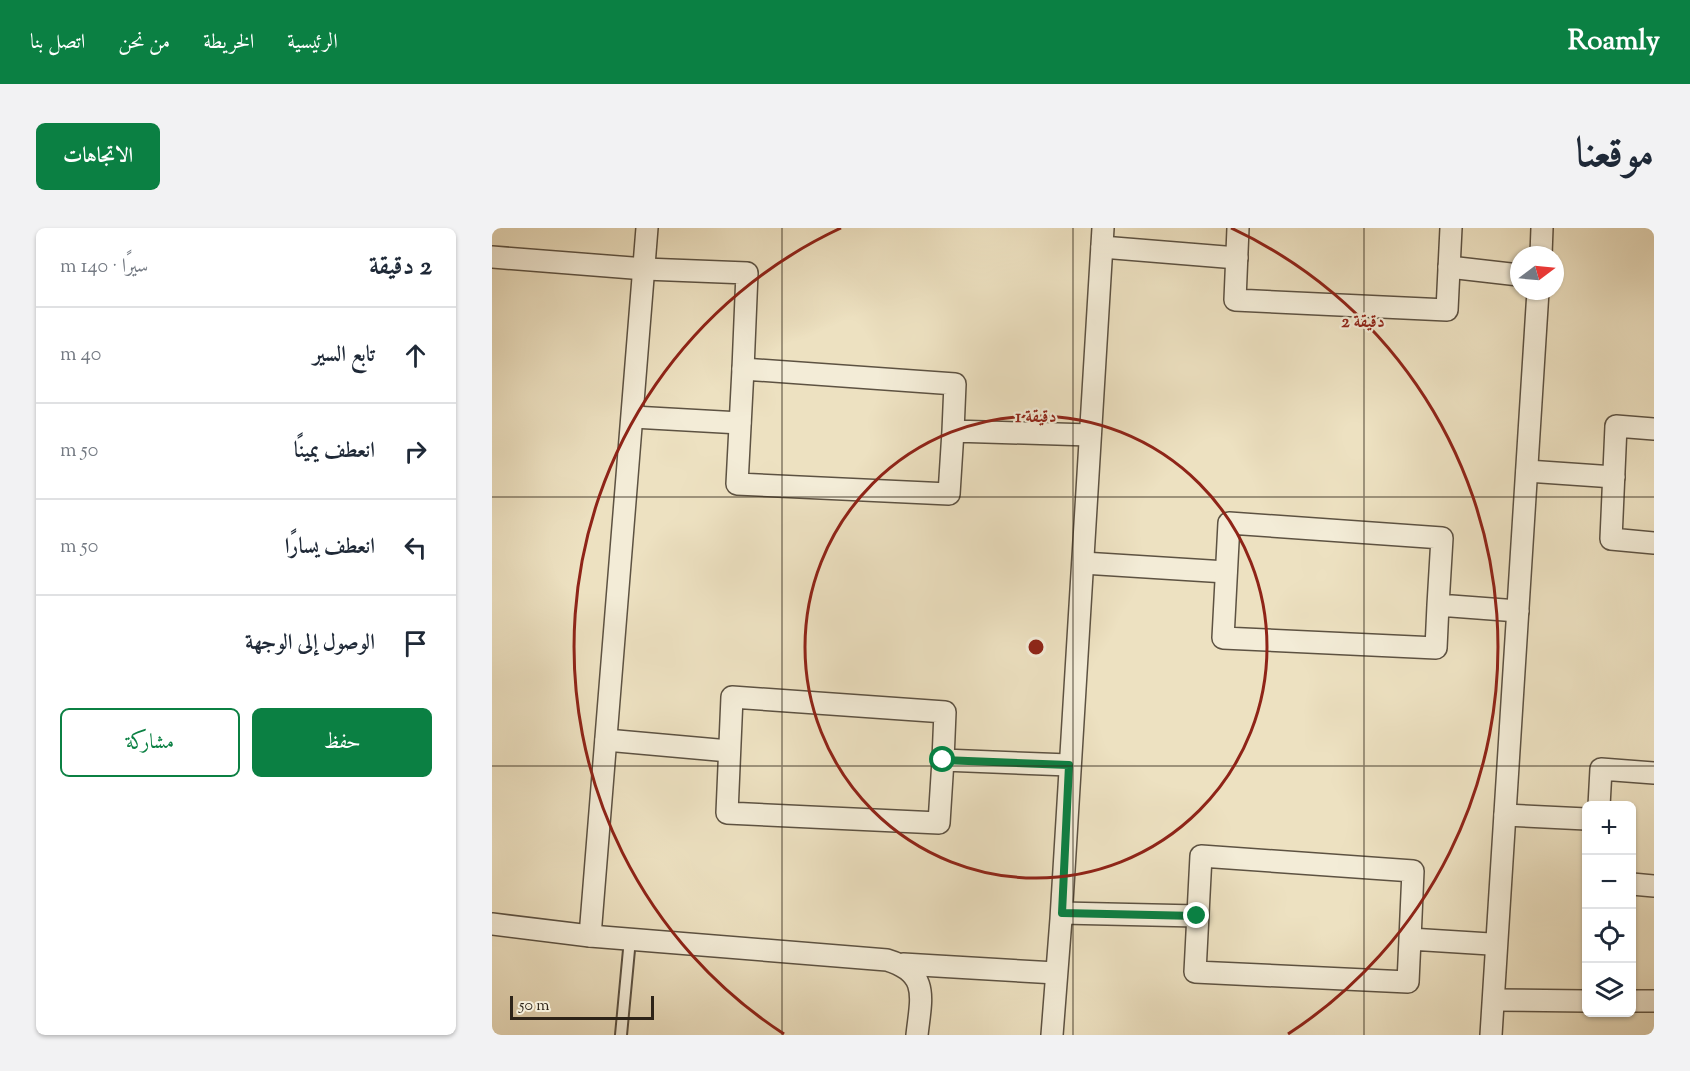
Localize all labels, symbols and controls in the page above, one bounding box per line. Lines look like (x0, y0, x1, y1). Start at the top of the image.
text: Roamly (1568, 22, 1660, 62)
text: اتصل بنا (30, 28, 85, 58)
text: من نحن (118, 28, 170, 58)
text: الخريطة (203, 28, 254, 58)
text: الرئيسية (287, 28, 338, 58)
button: الاتجاهات (36, 123, 160, 190)
text: موقعنا (1576, 126, 1654, 186)
north arrow (1510, 246, 1564, 300)
text: 2 دقيقة (369, 249, 432, 286)
text: سيرًا · 140 m (60, 253, 148, 282)
text: 2 دقيقة (1341, 310, 1385, 336)
icon: ahead (399, 339, 432, 372)
text: تابع السير (313, 340, 375, 372)
text: 40 m (60, 341, 101, 370)
text: 1 دقيقة (1015, 405, 1057, 431)
icon: right (399, 435, 432, 468)
text: انعطف يمينًا (294, 436, 375, 468)
text: 50 m (60, 437, 98, 466)
icon: left (399, 531, 432, 564)
text: انعطف يسارًا (285, 532, 375, 564)
text: 50 m (60, 533, 98, 562)
icon: arrive (399, 627, 432, 660)
text: الوصول إلى الوجهة (245, 628, 375, 660)
centre of rings (1026, 637, 1046, 657)
button: مشاركة (60, 708, 240, 777)
button: حفظ (252, 708, 432, 777)
route start (929, 746, 955, 772)
map controls (1582, 801, 1636, 1017)
button: + (1582, 801, 1636, 855)
button: − (1582, 855, 1636, 909)
route end (1183, 902, 1209, 928)
button: locate (1582, 909, 1636, 963)
button: layers (1582, 963, 1636, 1017)
scale bar (510, 993, 654, 1020)
text: 50 m (519, 995, 550, 1018)

